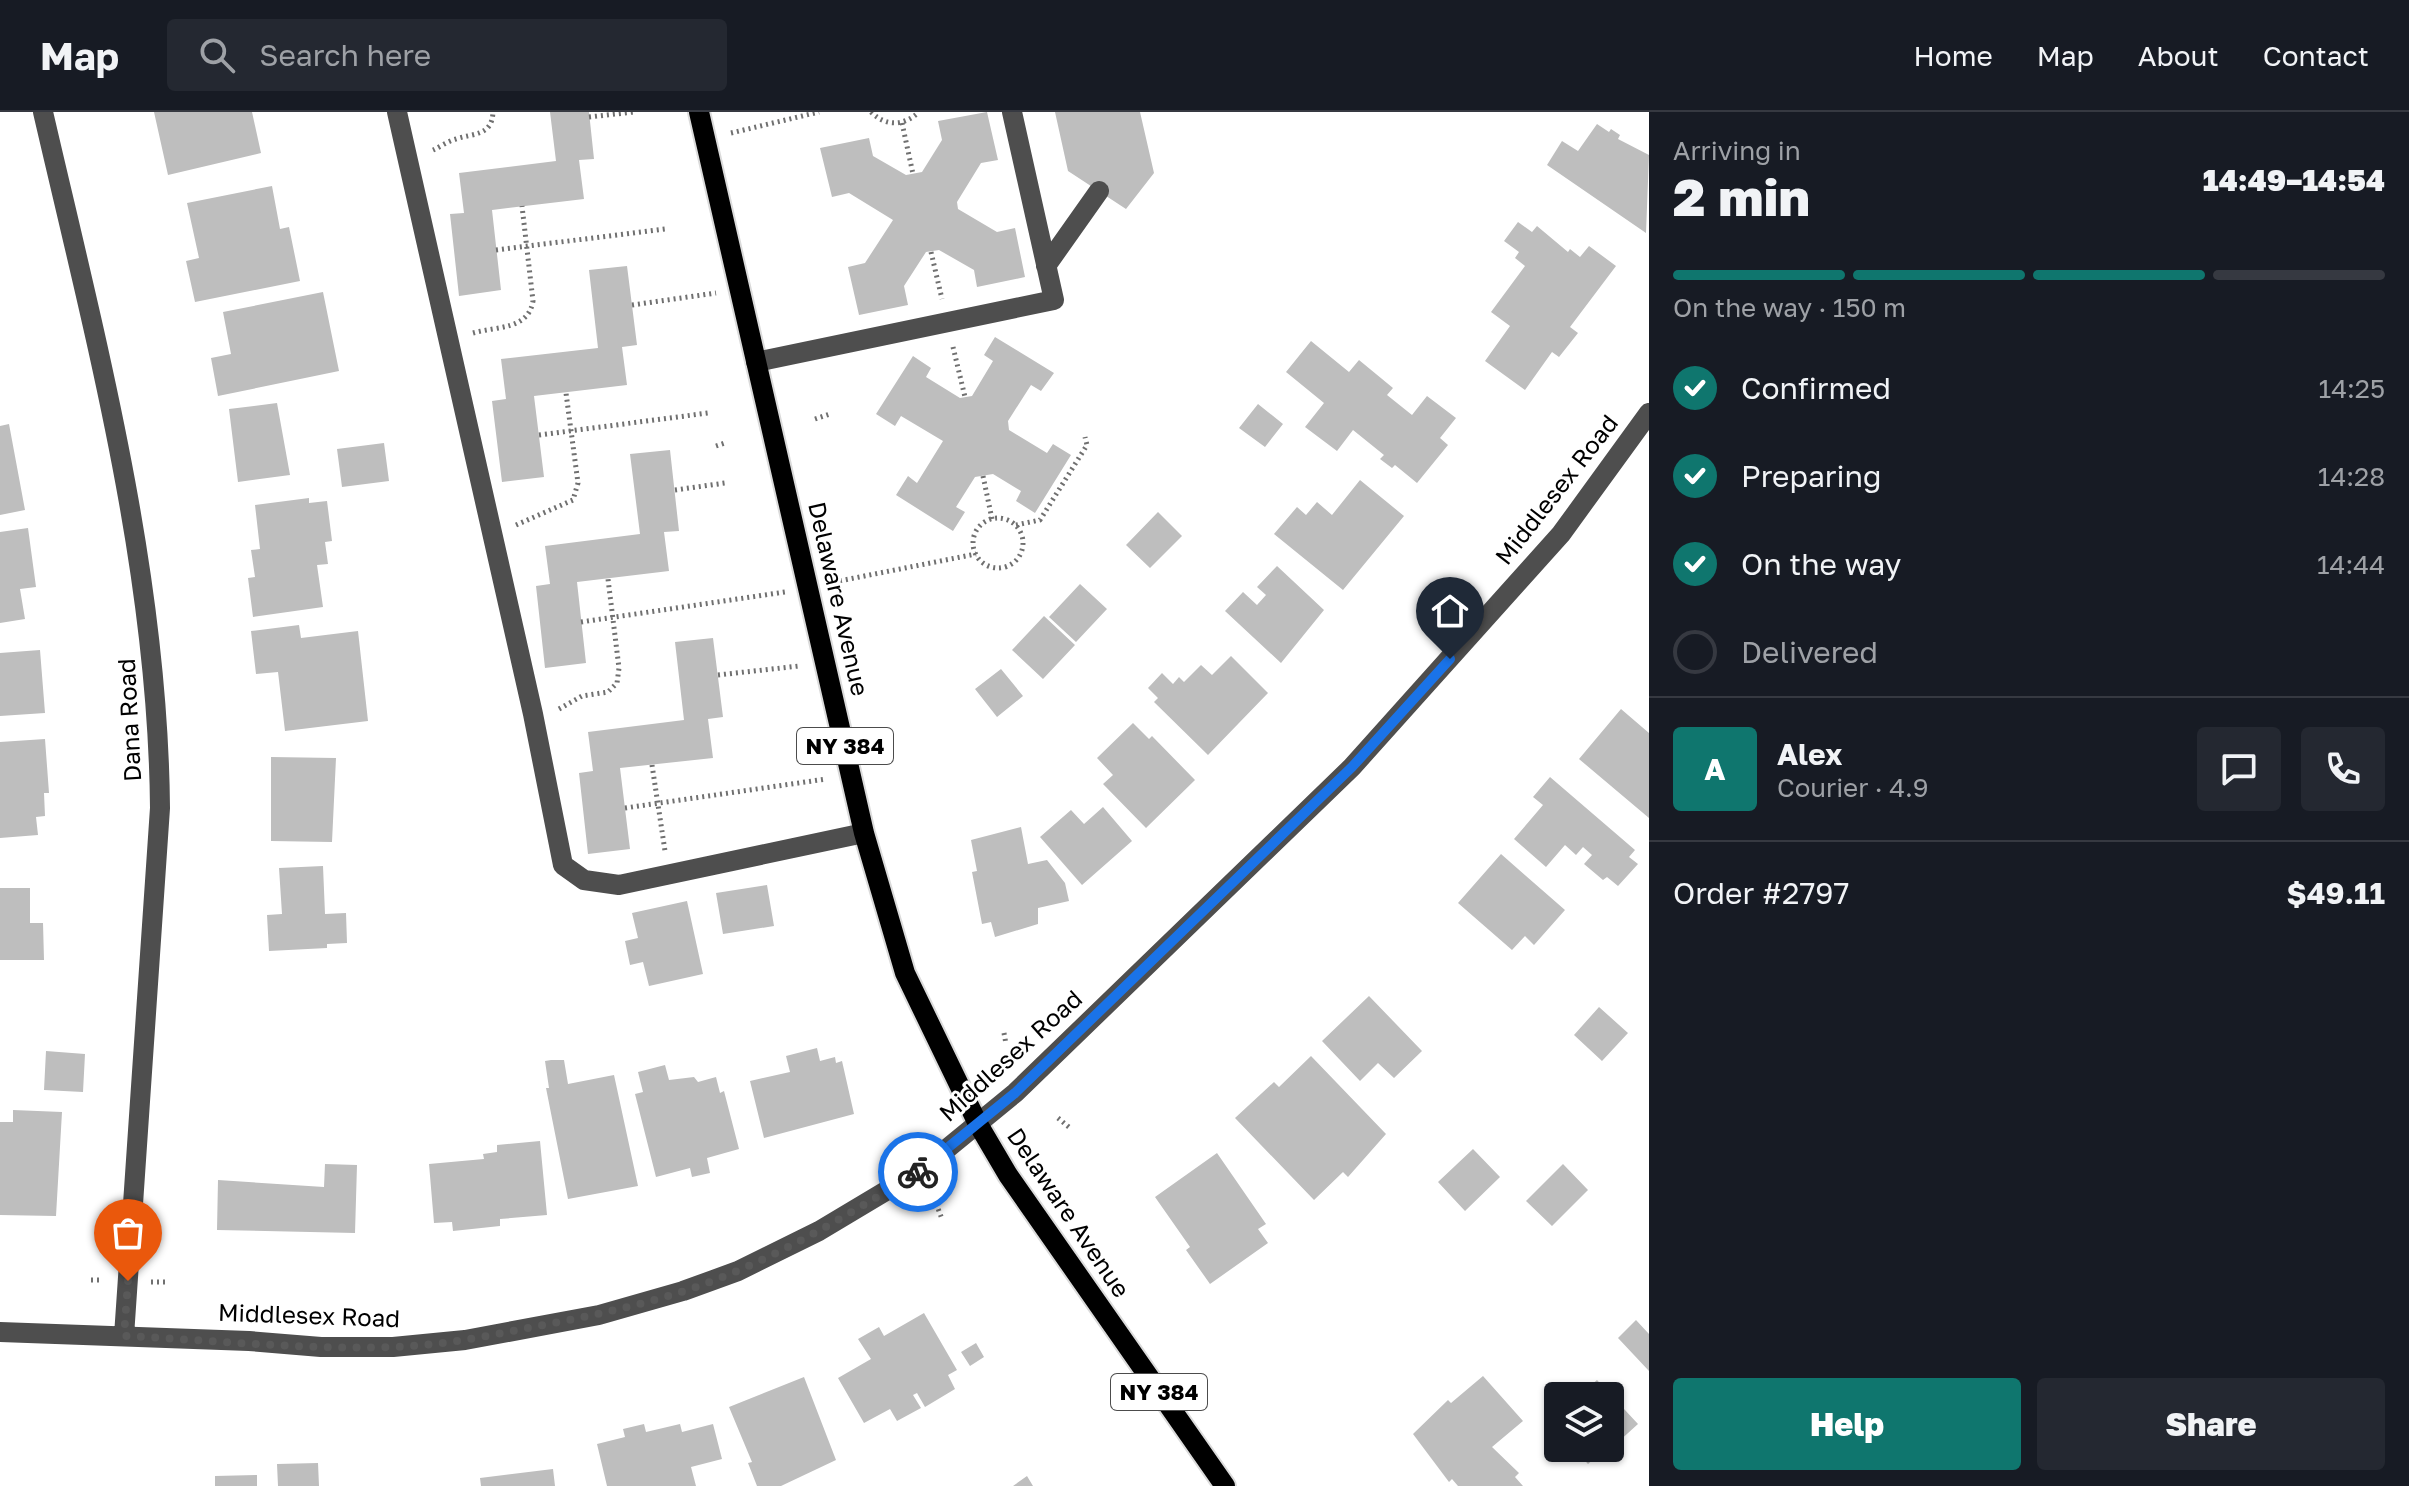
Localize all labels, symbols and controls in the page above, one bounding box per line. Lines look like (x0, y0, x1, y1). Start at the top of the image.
search box (167, 19, 727, 91)
text: Map (40, 33, 119, 78)
icon: search (195, 33, 239, 77)
text: Search here (259, 37, 431, 73)
text: Home (1914, 39, 1993, 72)
text: Map (2037, 39, 2094, 72)
text: About (2138, 39, 2219, 72)
text: Contact (2263, 39, 2369, 72)
text: Arriving in (1673, 135, 1801, 166)
text: 14:49–14:54 (2203, 162, 2385, 198)
text: 2 min (1673, 165, 1810, 227)
text: On the way · 150 m (1673, 292, 1906, 323)
icon: check (1673, 366, 1717, 410)
text: Confirmed (1741, 370, 1891, 406)
text: 14:25 (2319, 373, 2385, 404)
street label: Middlesex Road (1488, 408, 1623, 570)
icon: check (1673, 454, 1717, 498)
text: Preparing (1741, 458, 1882, 494)
text: 14:28 (2318, 461, 2385, 492)
street label: Delaware Avenue (803, 499, 876, 698)
icon: check (1673, 542, 1717, 586)
text: On the way (1741, 546, 1901, 582)
text: 14:44 (2317, 549, 2385, 580)
pin (1416, 577, 1484, 659)
icon: home (1428, 589, 1472, 633)
text: Delivered (1741, 634, 1878, 670)
street label: Dana Road (111, 658, 146, 782)
button: chat (2197, 727, 2281, 811)
button: phone (2301, 727, 2385, 811)
road number: NY 384 (797, 728, 893, 764)
text: Alex (1777, 736, 1842, 772)
text: A (1704, 751, 1726, 787)
text: Courier · 4.9 (1777, 772, 1929, 803)
text: Order #2797 (1673, 875, 1849, 911)
text: $49.11 (2287, 875, 2385, 911)
street label: Middlesex Road (933, 983, 1087, 1127)
street label: Delaware Avenue (1002, 1122, 1137, 1302)
courier (878, 1132, 958, 1212)
icon: bike (896, 1150, 940, 1194)
pin (94, 1199, 162, 1281)
icon: bag (106, 1211, 150, 1255)
street label: Middlesex Road (218, 1297, 401, 1332)
road number: NY 384 (1111, 1374, 1207, 1410)
button: Help (1673, 1378, 2021, 1470)
button: Share (2037, 1378, 2385, 1470)
map controls (1544, 1382, 1624, 1462)
button: layers (1544, 1382, 1624, 1462)

